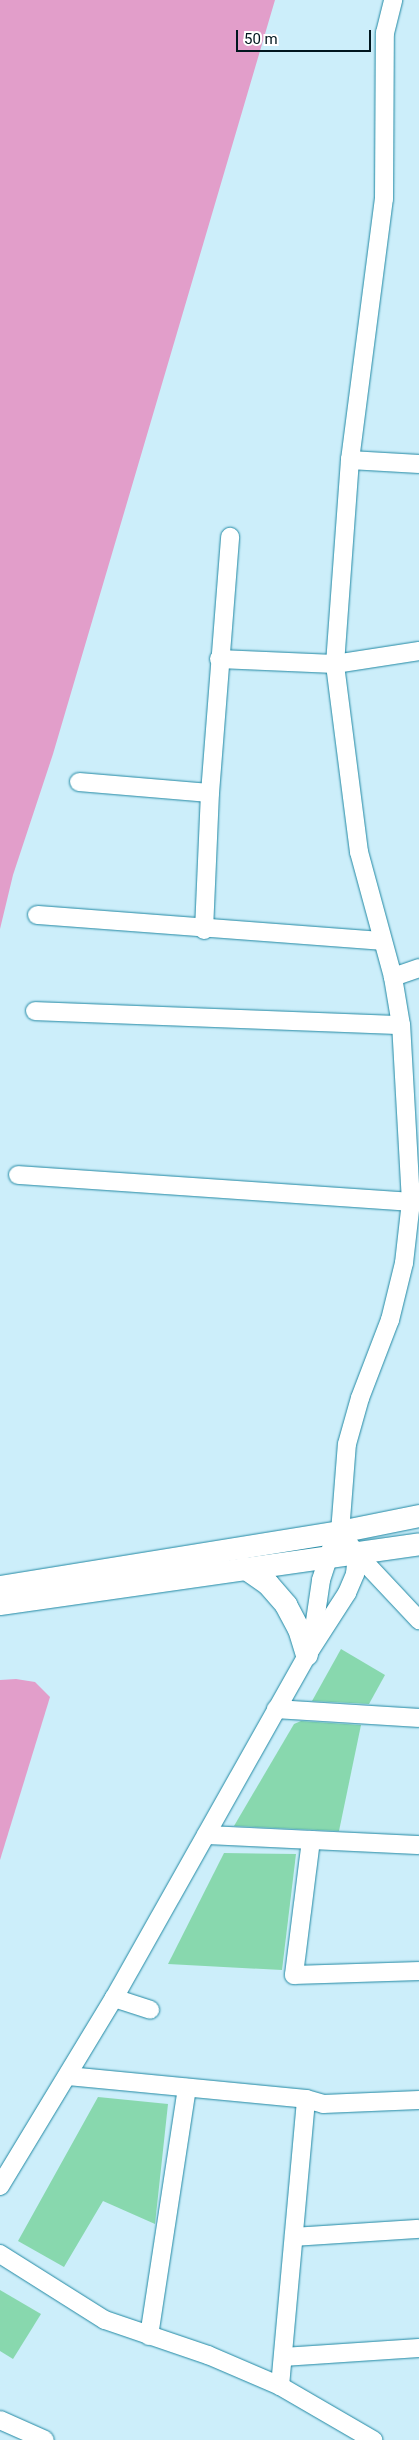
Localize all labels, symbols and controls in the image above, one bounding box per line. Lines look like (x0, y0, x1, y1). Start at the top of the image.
scale bar (239, 20, 374, 52)
text: 50 m (244, 30, 278, 48)

